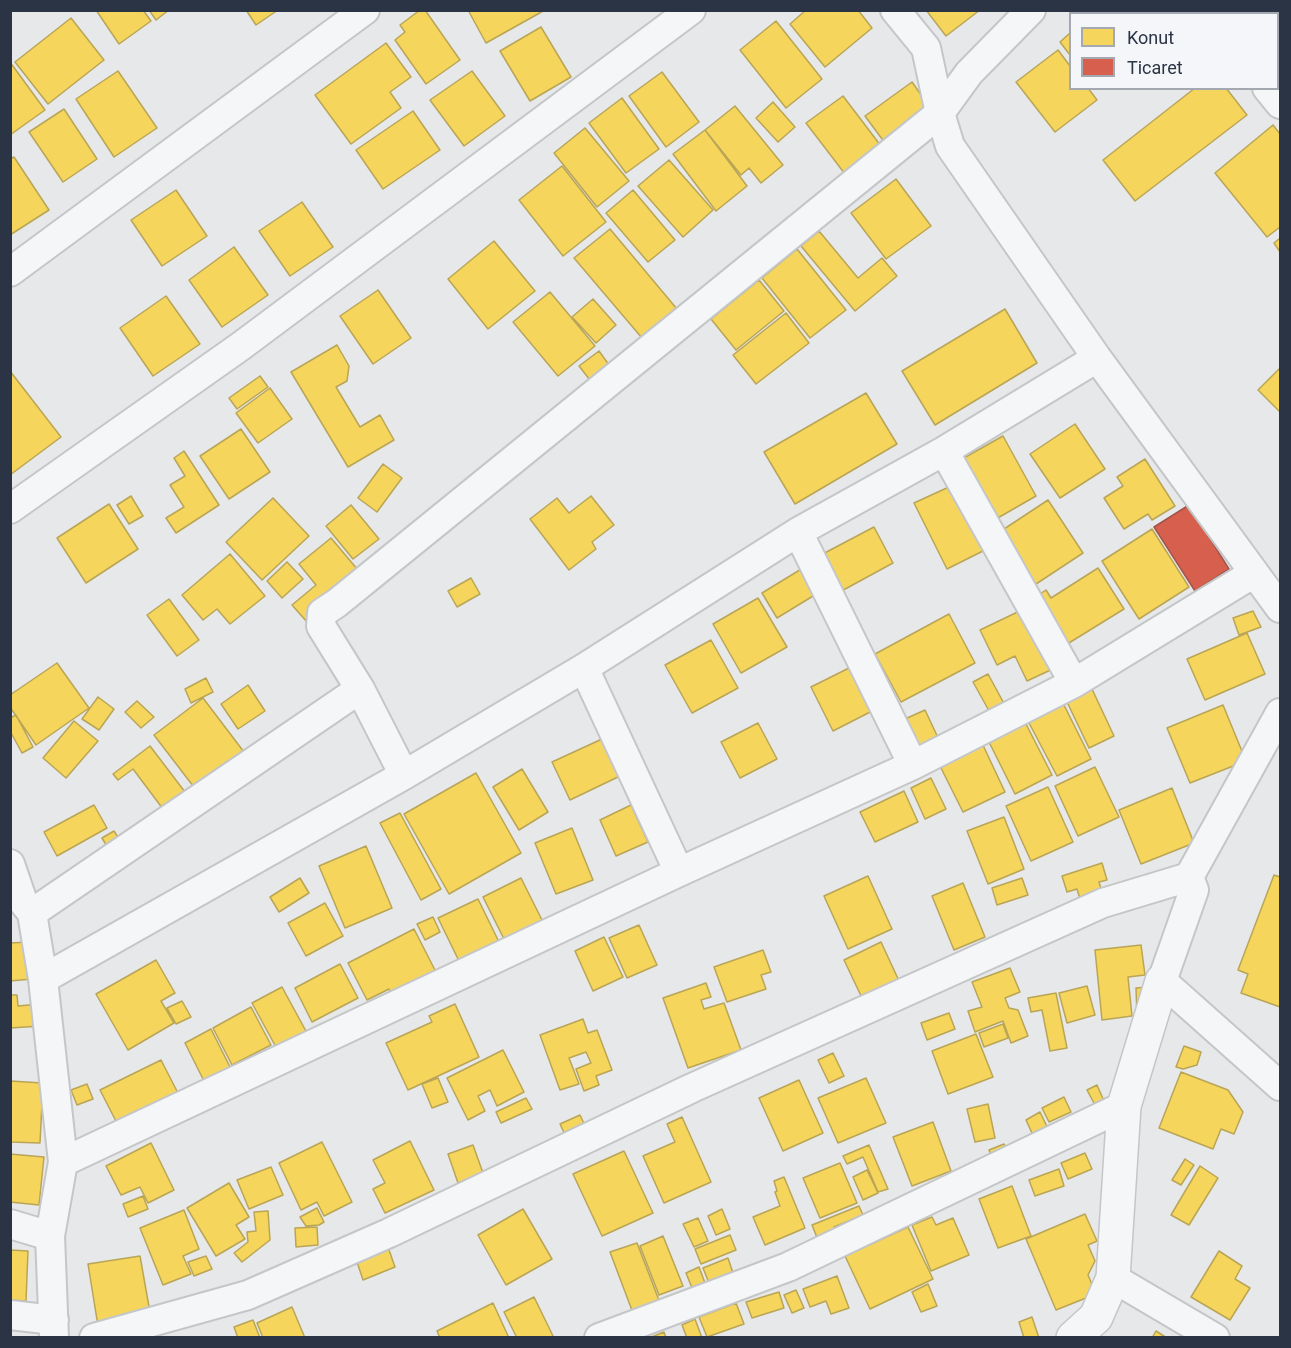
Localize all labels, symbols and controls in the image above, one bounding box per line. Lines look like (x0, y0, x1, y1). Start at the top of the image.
legend (1069, 12, 1279, 90)
text: Konut (1127, 27, 1174, 48)
text: Ticaret (1127, 57, 1183, 78)

